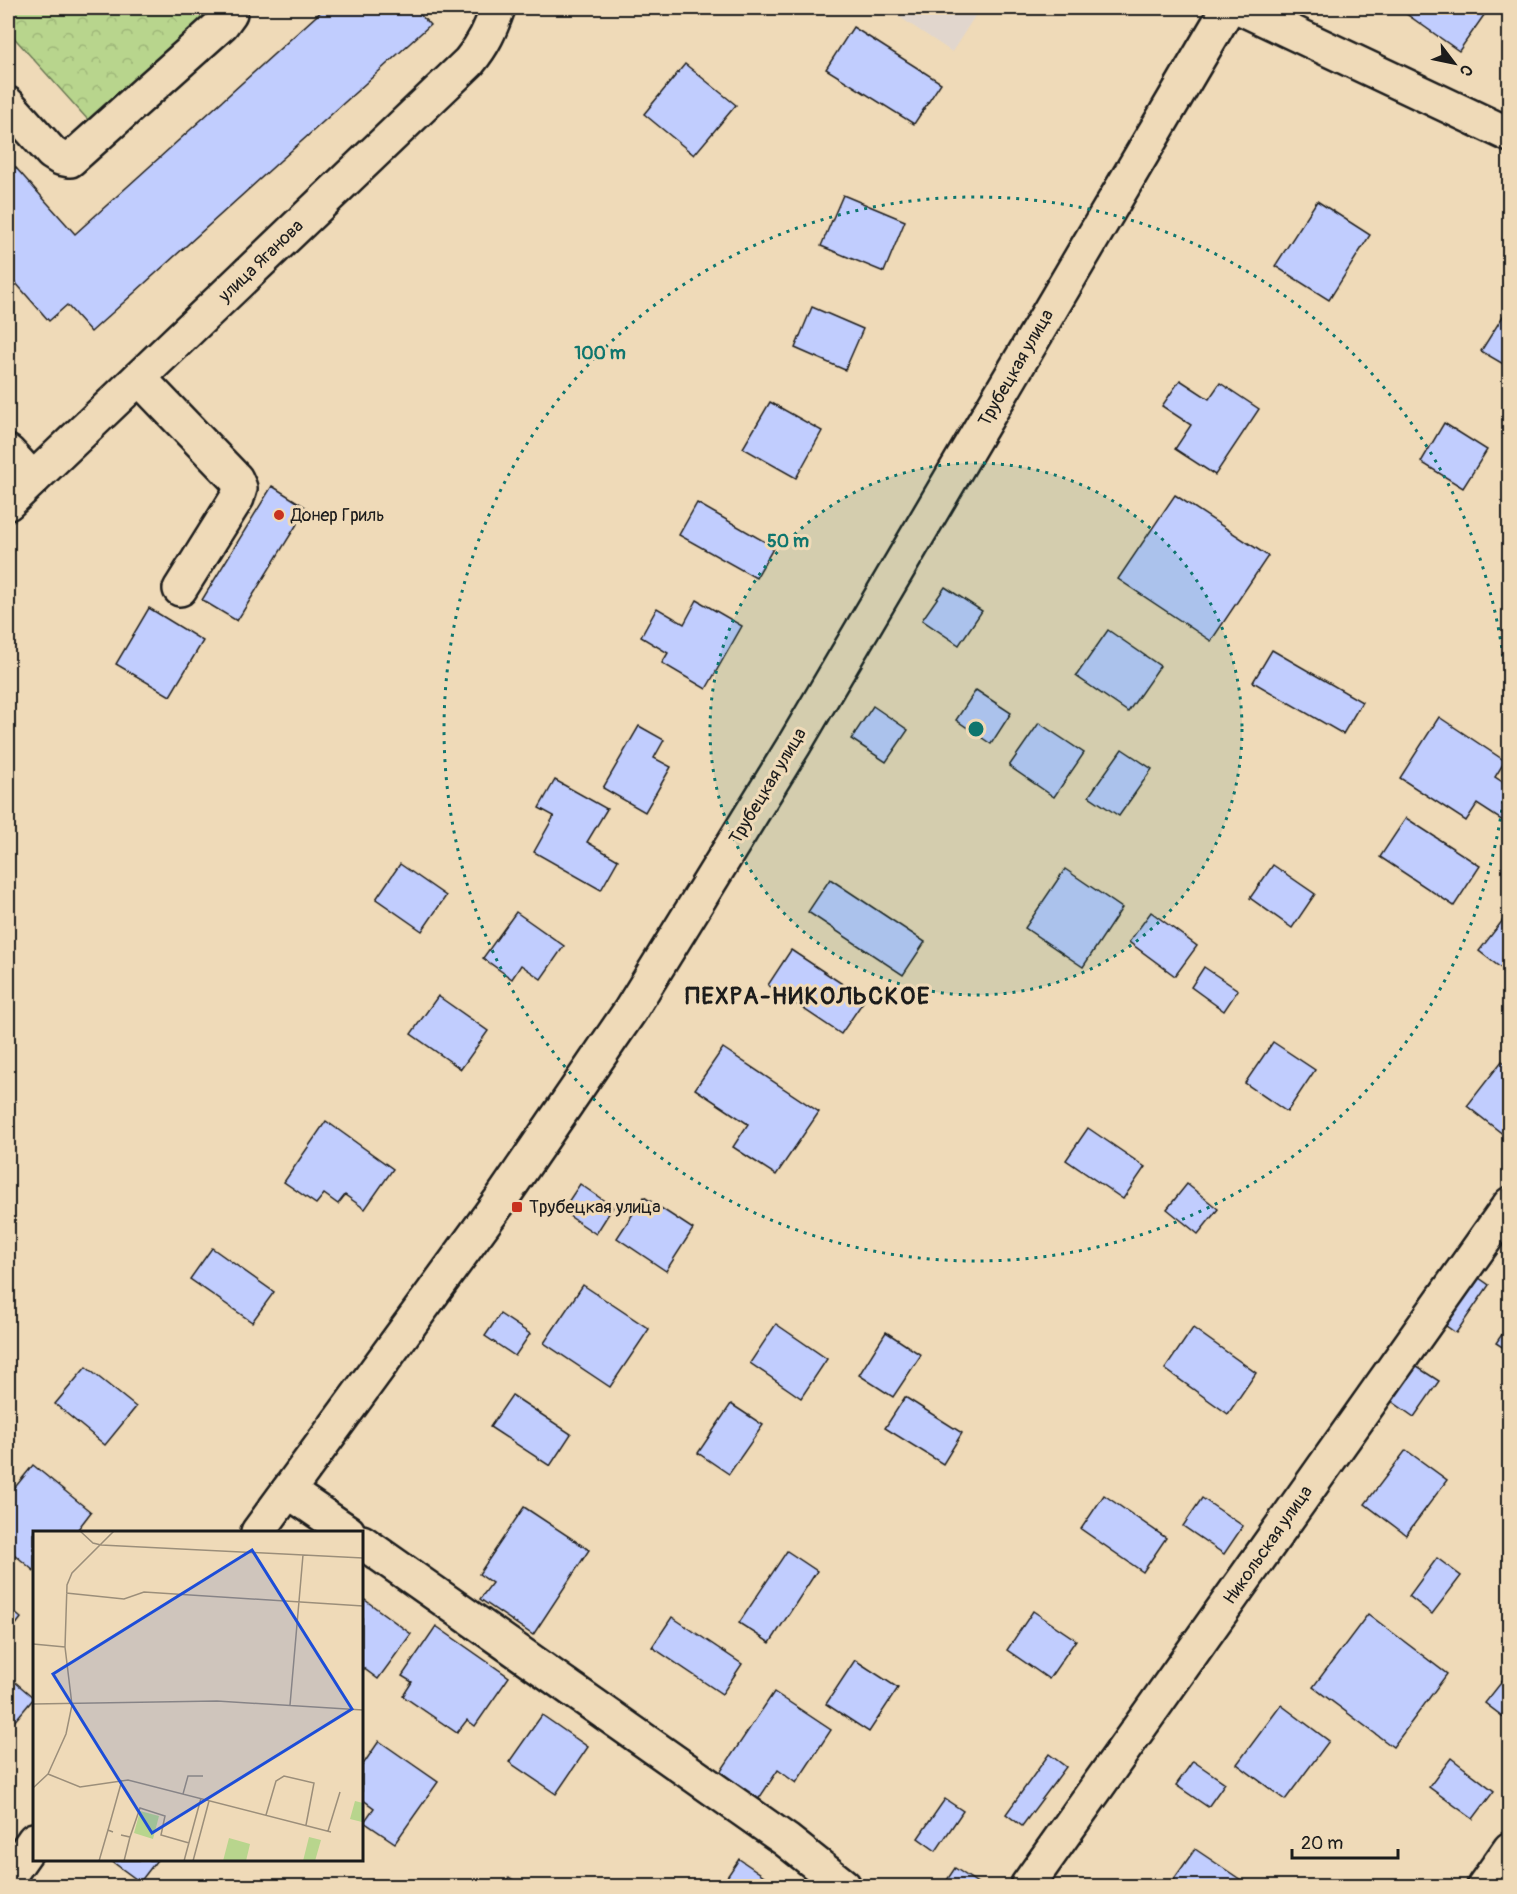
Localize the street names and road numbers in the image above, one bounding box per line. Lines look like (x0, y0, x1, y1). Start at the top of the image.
street label: улица Яганова (213, 215, 308, 308)
street label: Трубецкая улица (973, 305, 1059, 431)
street label: Трубецкая улица (724, 724, 812, 848)
street label: Никольская улица (1218, 1481, 1318, 1609)

